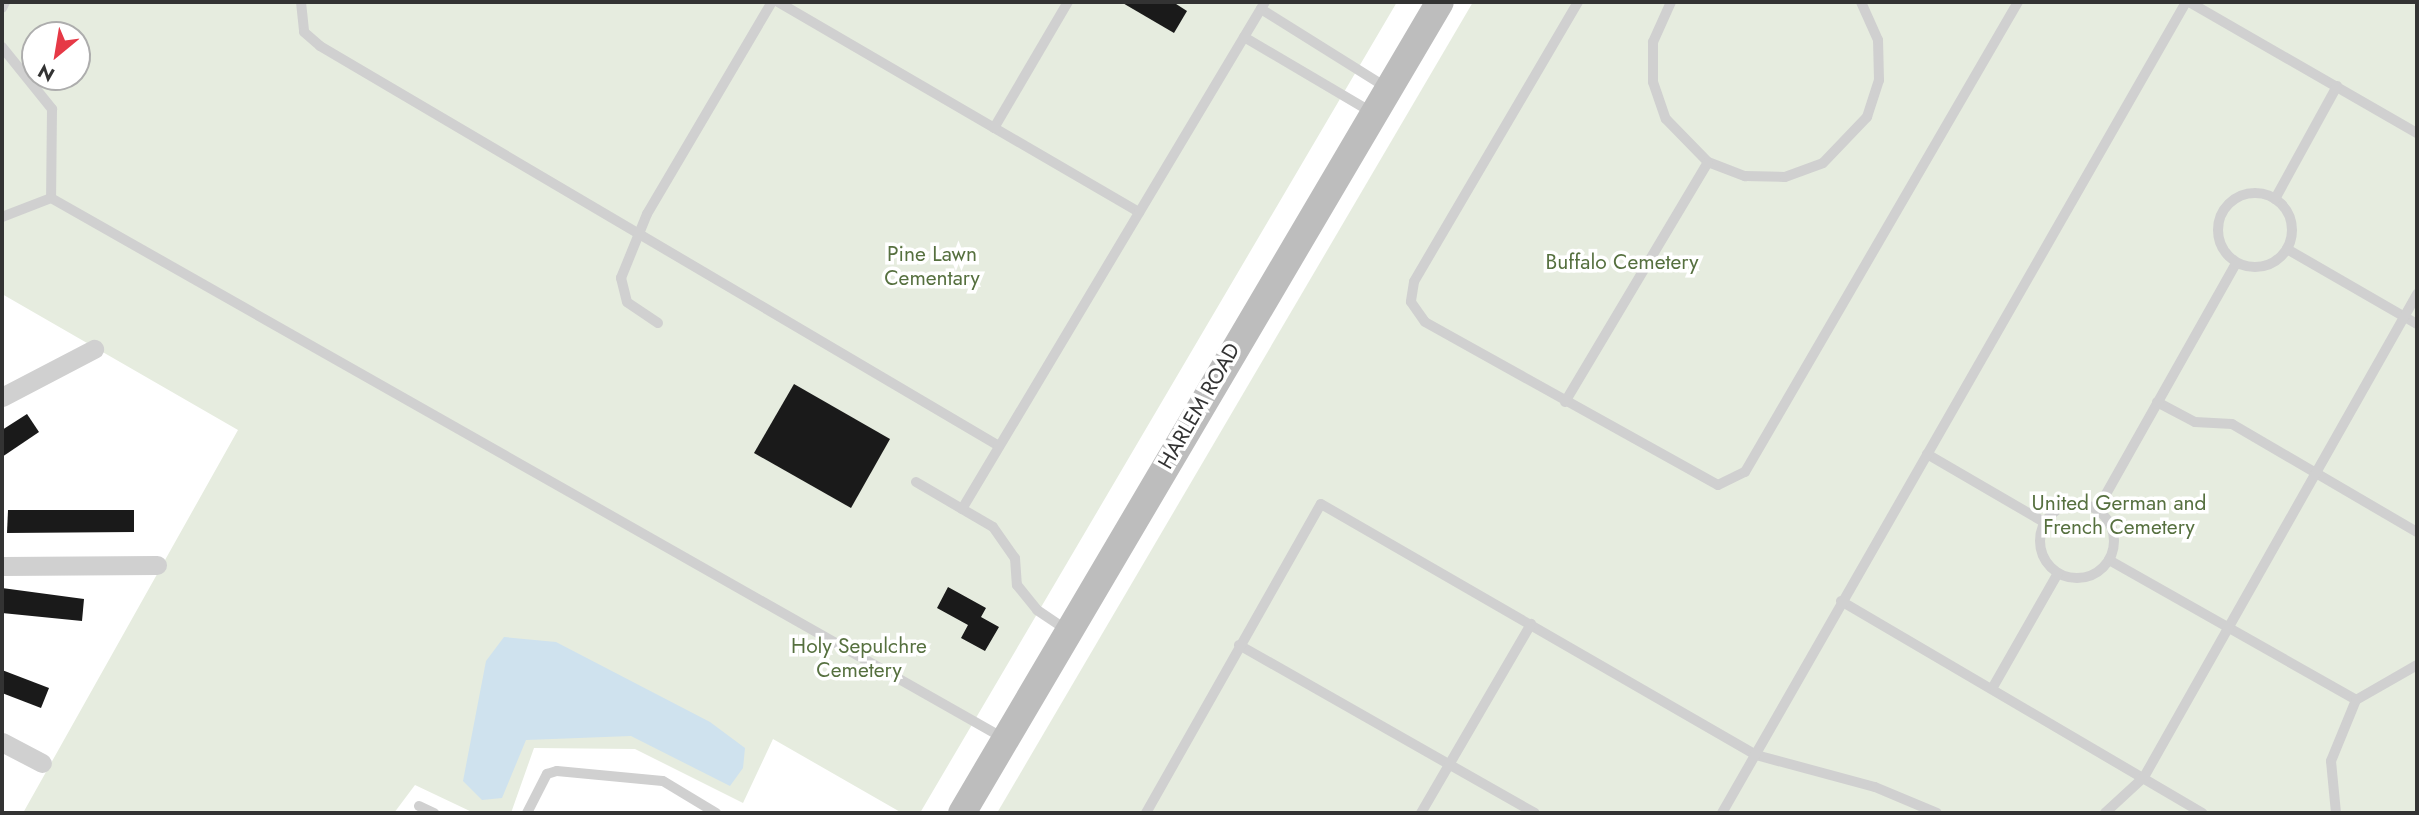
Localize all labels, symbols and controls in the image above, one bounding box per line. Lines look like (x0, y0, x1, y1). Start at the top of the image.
north arrow (21, 21, 91, 91)
text: N (33, 57, 60, 88)
park label: Pine Lawn Cementary (884, 241, 980, 291)
park label: Buffalo Cemetery (1546, 249, 1698, 275)
street label: HARLEM ROAD (1153, 339, 1245, 473)
park label: United German and French Cemetery (2032, 490, 2206, 540)
park label: Holy Sepulchre Cemetery (791, 633, 927, 683)

